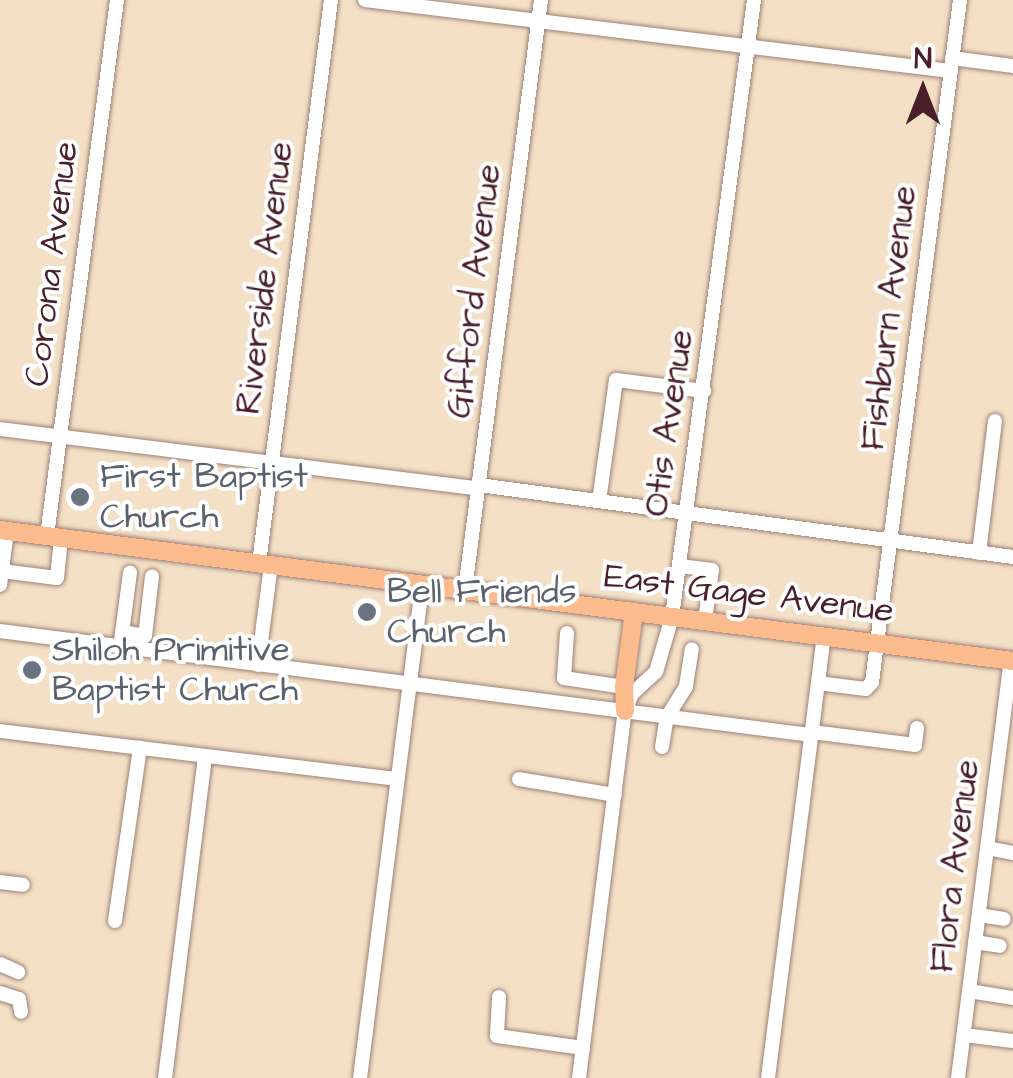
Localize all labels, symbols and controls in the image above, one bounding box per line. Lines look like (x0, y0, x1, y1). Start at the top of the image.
north arrow (873, 40, 973, 140)
text: N (914, 40, 932, 79)
street label: Corona Avenue (16, 139, 88, 389)
street label: Riverside Avenue (227, 139, 303, 417)
street label: Gifford Avenue (438, 162, 510, 420)
street label: Fishburn Avenue (852, 183, 926, 453)
street label: Otis Avenue (635, 327, 703, 519)
place label: First Baptist Church (100, 456, 308, 538)
marker: First Baptist Church (69, 486, 91, 508)
street label: East Gage Avenue (602, 555, 896, 633)
place label: Bell Friends Church (387, 571, 577, 653)
marker: Bell Friends Church (356, 601, 378, 623)
place label: Shiloh Primitive Baptist Church (52, 629, 298, 711)
marker: Shiloh Primitive Baptist Church (21, 659, 43, 681)
street label: Flora Avenue (921, 757, 989, 975)

